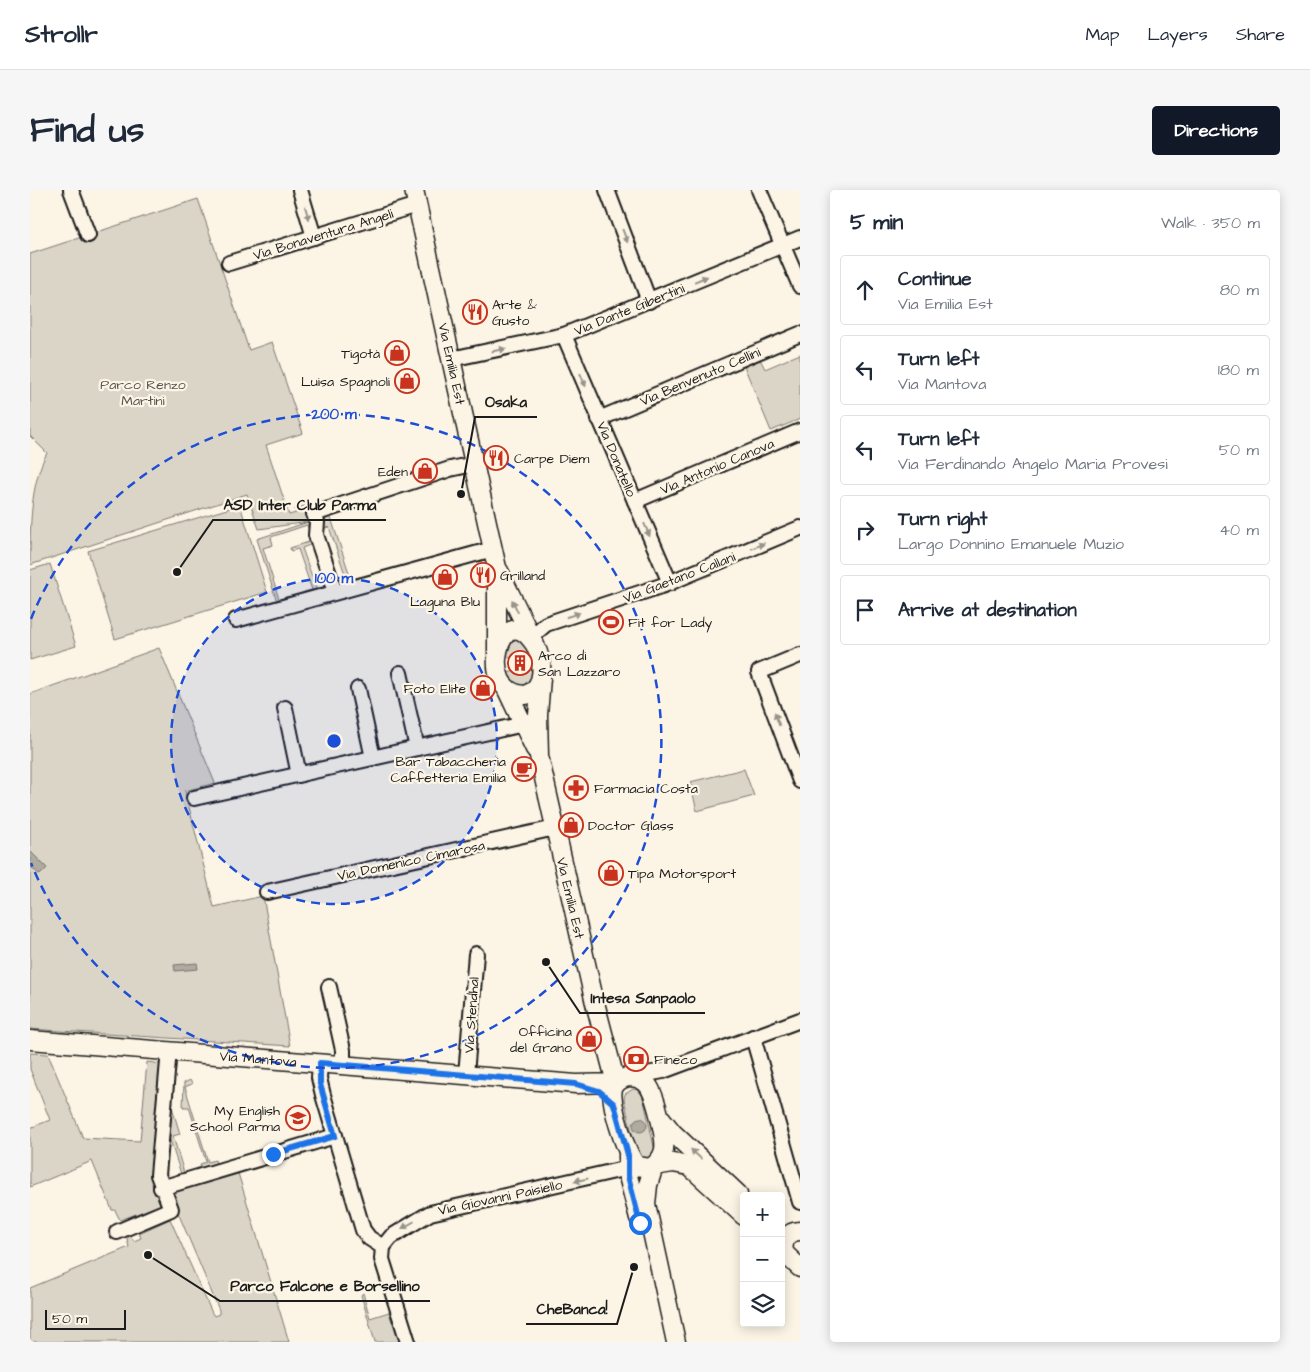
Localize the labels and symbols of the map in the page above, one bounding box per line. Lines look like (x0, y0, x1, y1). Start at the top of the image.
street label: Via Bonaventura Angeli (251, 204, 396, 266)
one-way arrow (303, 206, 311, 221)
one-way arrow (621, 228, 629, 243)
one-way arrow (694, 275, 709, 283)
street label: Via Dante Gibertini (571, 279, 688, 341)
place label: Arte & Gusto (492, 295, 538, 331)
restaurant icon: Arte & Gusto (462, 299, 488, 325)
street label: Via Emilia Est (433, 321, 470, 407)
shop icon: Tigotà (384, 340, 410, 366)
street label: Via Benvenuto Cellini (637, 342, 764, 411)
place label: Tigotà (341, 344, 380, 364)
one-way arrow (491, 346, 507, 354)
shop icon: Luisa Spagnoli (394, 368, 420, 394)
place label: Luisa Spagnoli (301, 372, 390, 392)
one-way arrow (579, 373, 587, 388)
park label: Parco Renzo Martini (100, 375, 186, 411)
callout: Osaka (475, 387, 537, 417)
text: Osaka (485, 392, 527, 413)
text: 200 m (310, 404, 357, 425)
street label: Via Donatello (591, 419, 641, 500)
street label: Via Antonio Canova (657, 434, 777, 500)
restaurant icon: Carpe Diem (483, 445, 509, 471)
place label: Carpe Diem (514, 449, 590, 469)
shop icon: Eden (412, 458, 438, 484)
place label: Eden (378, 462, 408, 482)
callout: ASD Inter Club Parma (213, 490, 386, 520)
text: ASD Inter Club Parma (223, 495, 377, 516)
one-way arrow (643, 523, 651, 538)
one-way arrow (751, 541, 765, 549)
street label: Via Gaetano Callani (620, 547, 738, 609)
restaurant icon: Grilland (470, 562, 496, 588)
shop icon: Laguna Blu (432, 564, 458, 590)
place label: Grilland (500, 566, 545, 586)
text: 100 m (315, 568, 354, 589)
place label: Laguna Blu (410, 592, 480, 612)
one-way arrow (511, 599, 519, 613)
sports icon: Fit for Lady (598, 609, 624, 635)
one-way arrow (566, 611, 581, 619)
place label: Fit for Lady (628, 613, 713, 633)
place label: Arco di San Lazzaro (538, 646, 620, 682)
building icon: Arco di San Lazzaro (507, 650, 533, 676)
shop icon: Foto Elite (470, 675, 496, 701)
place label: Foto Elite (403, 679, 466, 699)
one-way arrow (773, 711, 781, 726)
centre of rings (325, 732, 343, 750)
place label: Bar Tabaccheria Caffetteria Emilia (391, 752, 506, 788)
cafe icon: Bar Tabaccheria Caffetteria Emilia (511, 756, 537, 782)
pharmacy icon: Farmacia Costa (563, 775, 589, 801)
place label: Farmacia Costa (594, 779, 698, 799)
shop icon: Doctor Glass (558, 812, 584, 838)
place label: Doctor Glass (588, 816, 674, 836)
street label: Via Domenico Cimarosa (336, 836, 487, 886)
street label: Via Emilia Est (551, 856, 589, 941)
shop icon: Tipa Motorsport (598, 860, 624, 886)
place label: Tipa Motorsport (628, 864, 736, 884)
street label: Via Stendhal (459, 976, 485, 1054)
callout: Intesa Sanpaolo (580, 983, 705, 1013)
text: Intesa Sanpaolo (590, 988, 696, 1009)
place label: Officina del Grano (510, 1022, 572, 1058)
shop icon: Officina del Grano (576, 1026, 602, 1052)
street label: Via Mantova (219, 1046, 298, 1072)
bank icon: Fineco (623, 1046, 649, 1072)
place label: Fineco (654, 1050, 697, 1070)
place label: My English School Parma (190, 1101, 280, 1137)
school or university icon: My English School Parma (285, 1105, 311, 1131)
route end (262, 1143, 285, 1166)
one-way arrow (690, 1148, 702, 1160)
street label: Via Giovanni Paisiello (436, 1175, 564, 1221)
one-way arrow (572, 1176, 588, 1184)
route start (629, 1212, 652, 1235)
one-way arrow (401, 1220, 414, 1229)
callout: Parco Falcone e Borsellino (220, 1271, 430, 1301)
text: Parco Falcone e Borsellino (230, 1276, 420, 1297)
callout: CheBanca! (526, 1294, 617, 1324)
text: CheBanca! (536, 1299, 609, 1320)
scale bar (45, 1307, 126, 1330)

